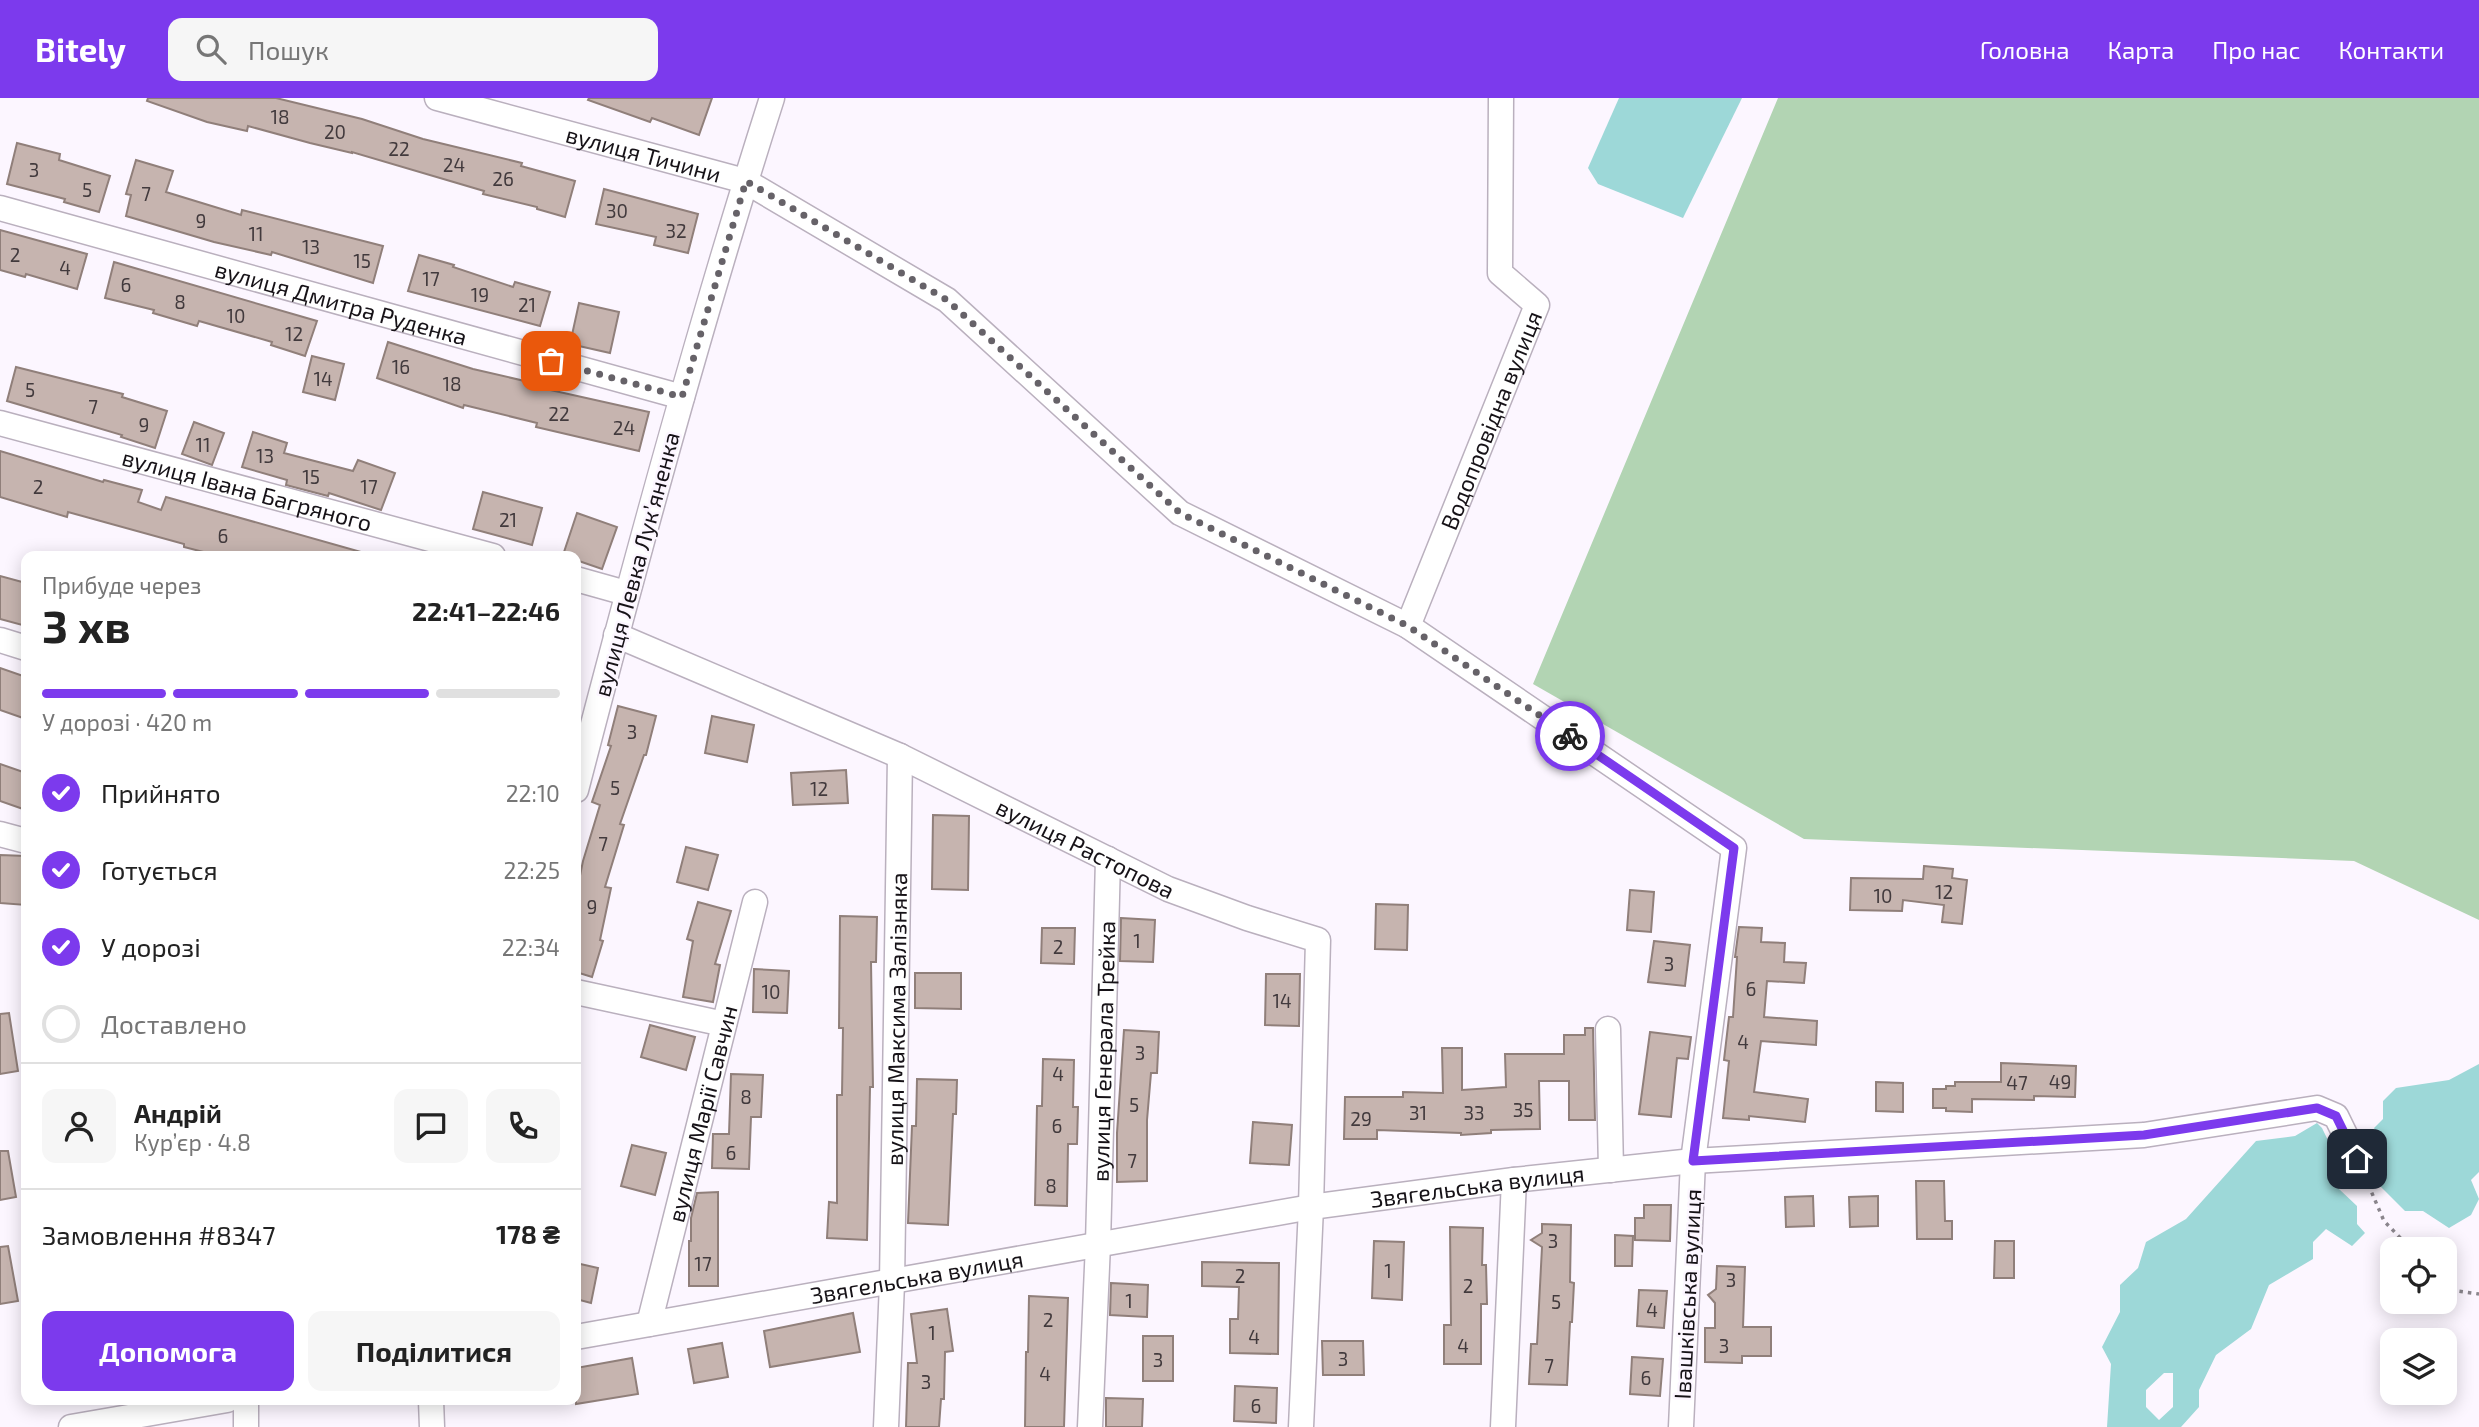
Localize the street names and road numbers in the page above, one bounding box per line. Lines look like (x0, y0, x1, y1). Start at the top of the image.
street label: вулиця Тичини (563, 119, 724, 188)
street label: вулиця Дмитра Руденка (212, 254, 470, 351)
street label: Водопровідна вулиця (1434, 306, 1547, 534)
street label: вулиця Левка Лукʼяненка (587, 428, 686, 700)
street label: вулиця Івана Багряного (119, 443, 375, 537)
street label: вулиця Растопова (992, 792, 1179, 904)
street label: вулиця Максима Залізняка (880, 872, 912, 1166)
street label: вулиця Генерала Трейка (1086, 920, 1120, 1182)
street label: вулиця Марії Савчин (661, 1002, 743, 1225)
street label: Звягельська вулиця (1368, 1159, 1586, 1213)
street label: Івашківська вулиця (1668, 1188, 1707, 1400)
street label: Звягельська вулиця (808, 1244, 1025, 1309)

